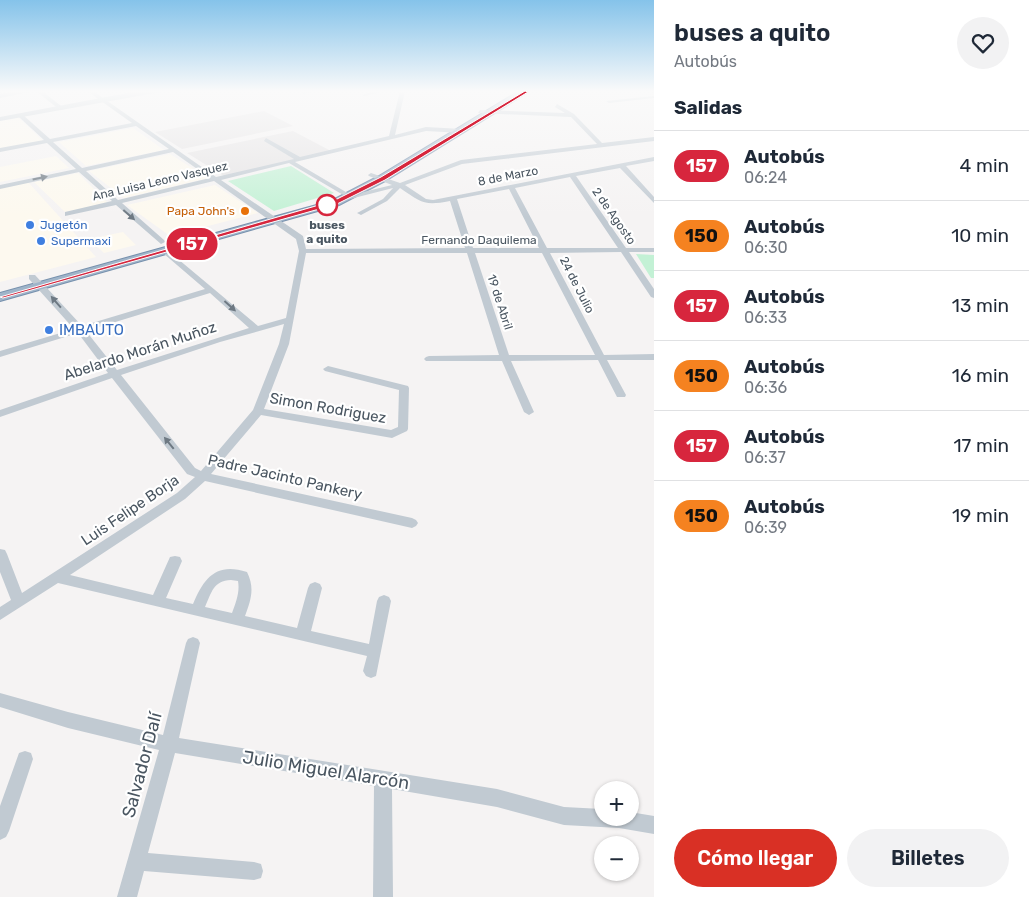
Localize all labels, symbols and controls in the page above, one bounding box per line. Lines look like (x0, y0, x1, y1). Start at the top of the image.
button: heart (957, 17, 1009, 69)
text: buses a quito (674, 19, 830, 47)
text: Autobús (674, 52, 737, 71)
text: Salidas (674, 96, 742, 119)
text: Autobús (744, 145, 825, 168)
text: 4 min (960, 154, 1009, 177)
text: 157 (686, 155, 717, 177)
street label: Ana Luisa Leoro Vasquez (91, 159, 229, 203)
street label: 8 de Marzo (477, 163, 539, 189)
text: 06:24 (744, 168, 787, 187)
one-way arrow (32, 174, 47, 182)
street label: 2 de Agosto (589, 185, 639, 247)
marker: buses a quito (316, 194, 338, 216)
place label: Papa John's (167, 204, 235, 218)
marker: Papa John's (239, 205, 251, 217)
one-way arrow (122, 209, 135, 220)
text: Autobús (744, 215, 825, 238)
place label: Jugetón (40, 218, 87, 232)
place label: buses a quito (306, 218, 348, 246)
marker: Jugetón (24, 219, 36, 231)
text: 10 min (951, 224, 1009, 247)
text: 150 (685, 225, 718, 247)
line badge: 157 (163, 228, 221, 260)
text: 157 (177, 233, 207, 255)
street label: Fernando Daquilema (421, 233, 537, 247)
place label: Supermaxi (51, 234, 111, 248)
marker: Supermaxi (35, 235, 47, 247)
text: 06:30 (744, 238, 788, 257)
street label: 24 de Julio (557, 254, 597, 316)
street label: 19 de Abril (484, 273, 516, 331)
text: Autobús (744, 285, 825, 308)
text: 13 min (952, 294, 1009, 317)
text: 157 (686, 295, 717, 317)
one-way arrow (51, 296, 62, 309)
one-way arrow (223, 300, 236, 311)
text: 06:33 (744, 308, 787, 327)
street label: Abelardo Morán Muñoz (61, 318, 219, 384)
place label: IMBAUTO (59, 321, 124, 339)
marker: IMBAUTO (43, 324, 55, 336)
text: Autobús (744, 355, 825, 378)
text: 16 min (952, 364, 1009, 387)
text: 150 (685, 365, 718, 387)
text: 06:36 (744, 378, 787, 397)
street label: Simon Rodriguez (268, 389, 388, 427)
text: Autobús (744, 425, 825, 448)
text: 17 min (953, 434, 1009, 457)
text: 157 (686, 435, 717, 457)
one-way arrow (163, 437, 174, 450)
text: 06:37 (744, 448, 786, 467)
street label: Padre Jacinto Pankery (206, 450, 364, 504)
street label: Luis Felipe Borja (78, 471, 182, 549)
text: Autobús (744, 495, 825, 518)
text: 19 min (952, 504, 1009, 527)
text: 150 (685, 505, 718, 527)
text: 06:39 (744, 518, 787, 537)
street label: Salvador Dalí (117, 708, 167, 820)
street label: Julio Miguel Alarcón (241, 746, 411, 794)
map controls (594, 781, 639, 881)
button: + (594, 781, 639, 826)
button: Cómo llegar (674, 829, 837, 887)
button: Billetes (847, 829, 1009, 887)
button: − (594, 836, 639, 881)

